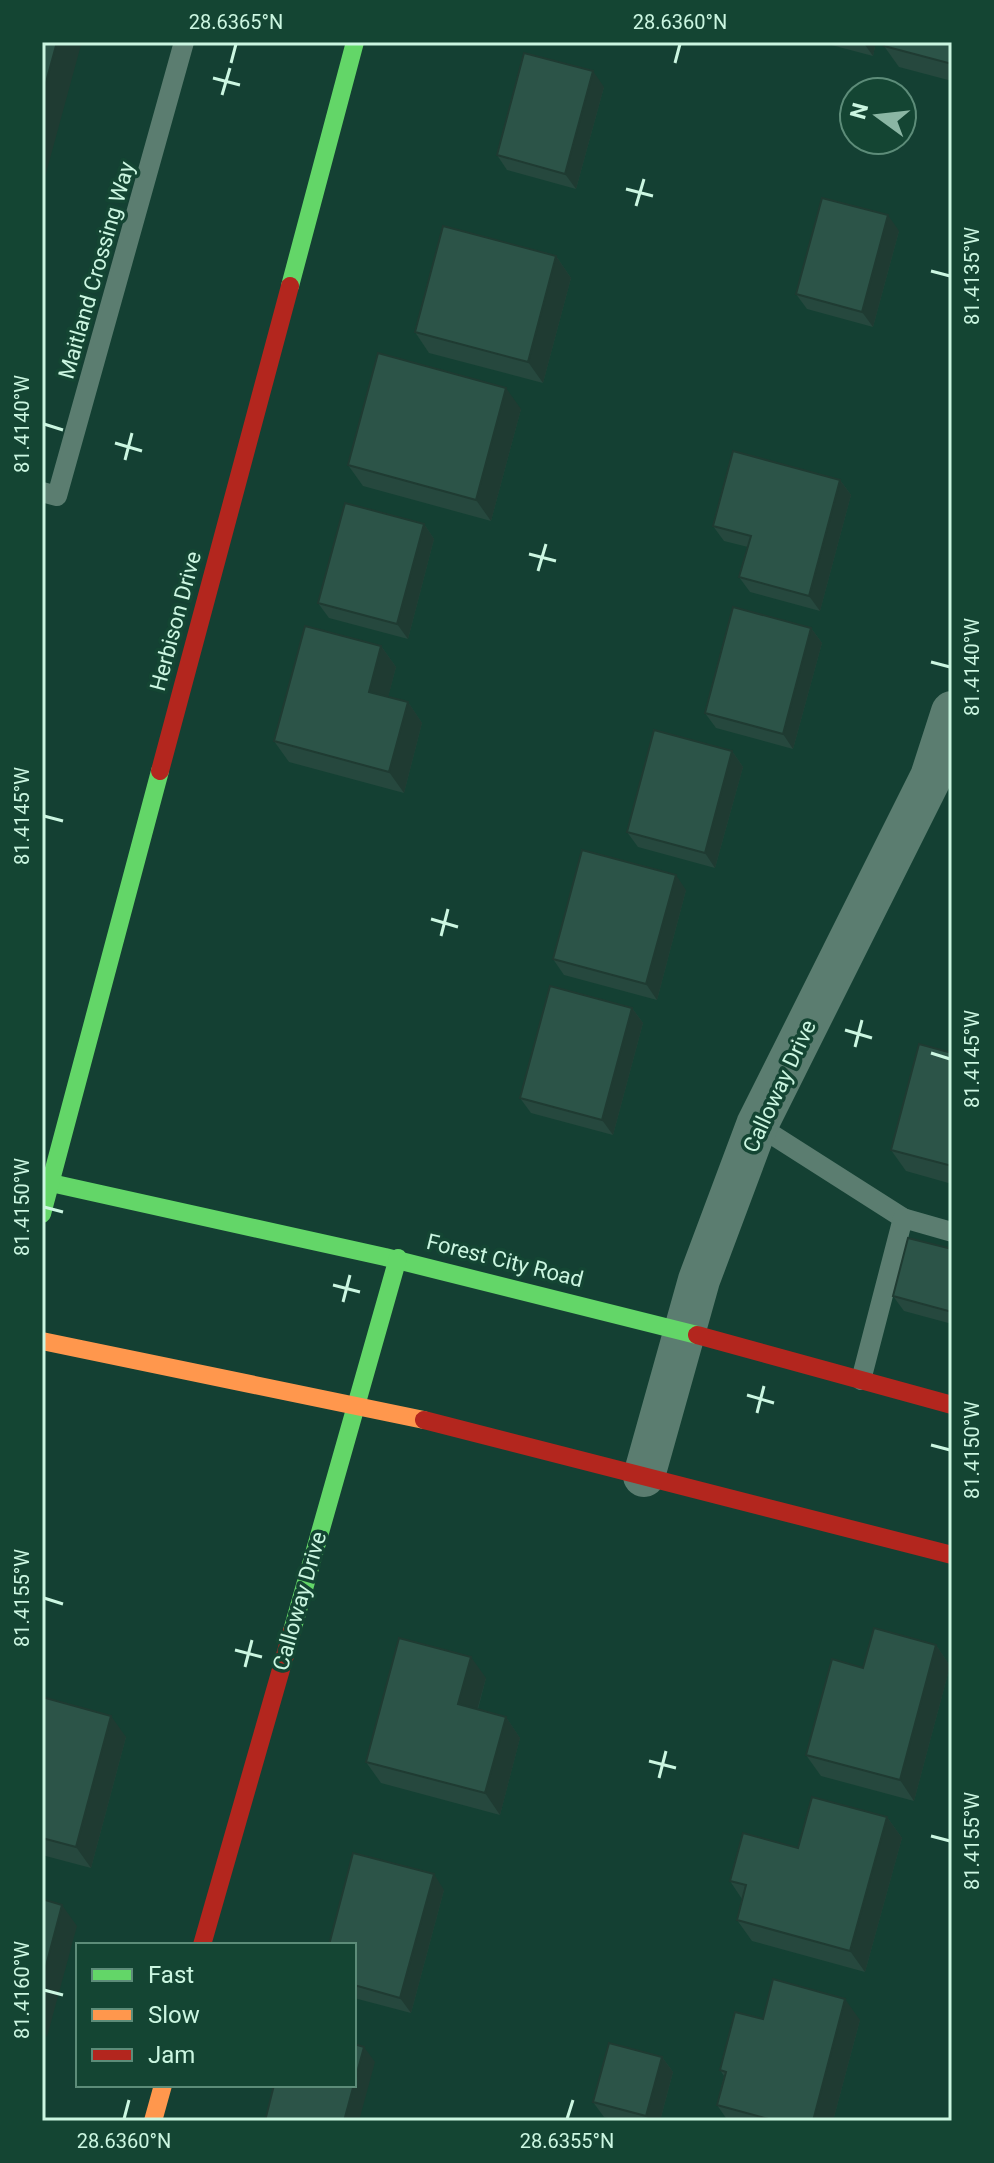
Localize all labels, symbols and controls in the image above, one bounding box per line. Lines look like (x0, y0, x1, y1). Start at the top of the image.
text: 28.6365°N (189, 10, 283, 34)
text: 28.6360°N (633, 10, 727, 34)
north arrow (838, 76, 918, 156)
text: N (845, 100, 873, 122)
street label: Maitland Crossing Way (54, 158, 140, 382)
text: 81.4135°W (960, 227, 984, 325)
text: 81.4140°W (10, 375, 34, 473)
street label: Herbison Drive (145, 549, 206, 694)
text: 81.4140°W (960, 618, 984, 716)
text: 81.4145°W (10, 767, 34, 865)
text: 81.4145°W (960, 1010, 984, 1108)
street label: Calloway Drive (738, 1016, 821, 1156)
text: 81.4150°W (10, 1158, 34, 1256)
street label: Forest City Road (424, 1229, 586, 1292)
text: 81.4150°W (960, 1401, 984, 1499)
street label: Calloway Drive (268, 1529, 331, 1673)
text: 81.4155°W (10, 1549, 34, 1647)
text: 81.4155°W (960, 1792, 984, 1890)
text: 81.4160°W (10, 1941, 34, 2039)
legend (76, 1943, 356, 2087)
text: Fast (148, 1961, 194, 1989)
text: Slow (148, 2001, 200, 2029)
text: Jam (148, 2041, 195, 2069)
text: 28.6360°N (77, 2129, 171, 2153)
text: 28.6355°N (520, 2129, 614, 2153)

